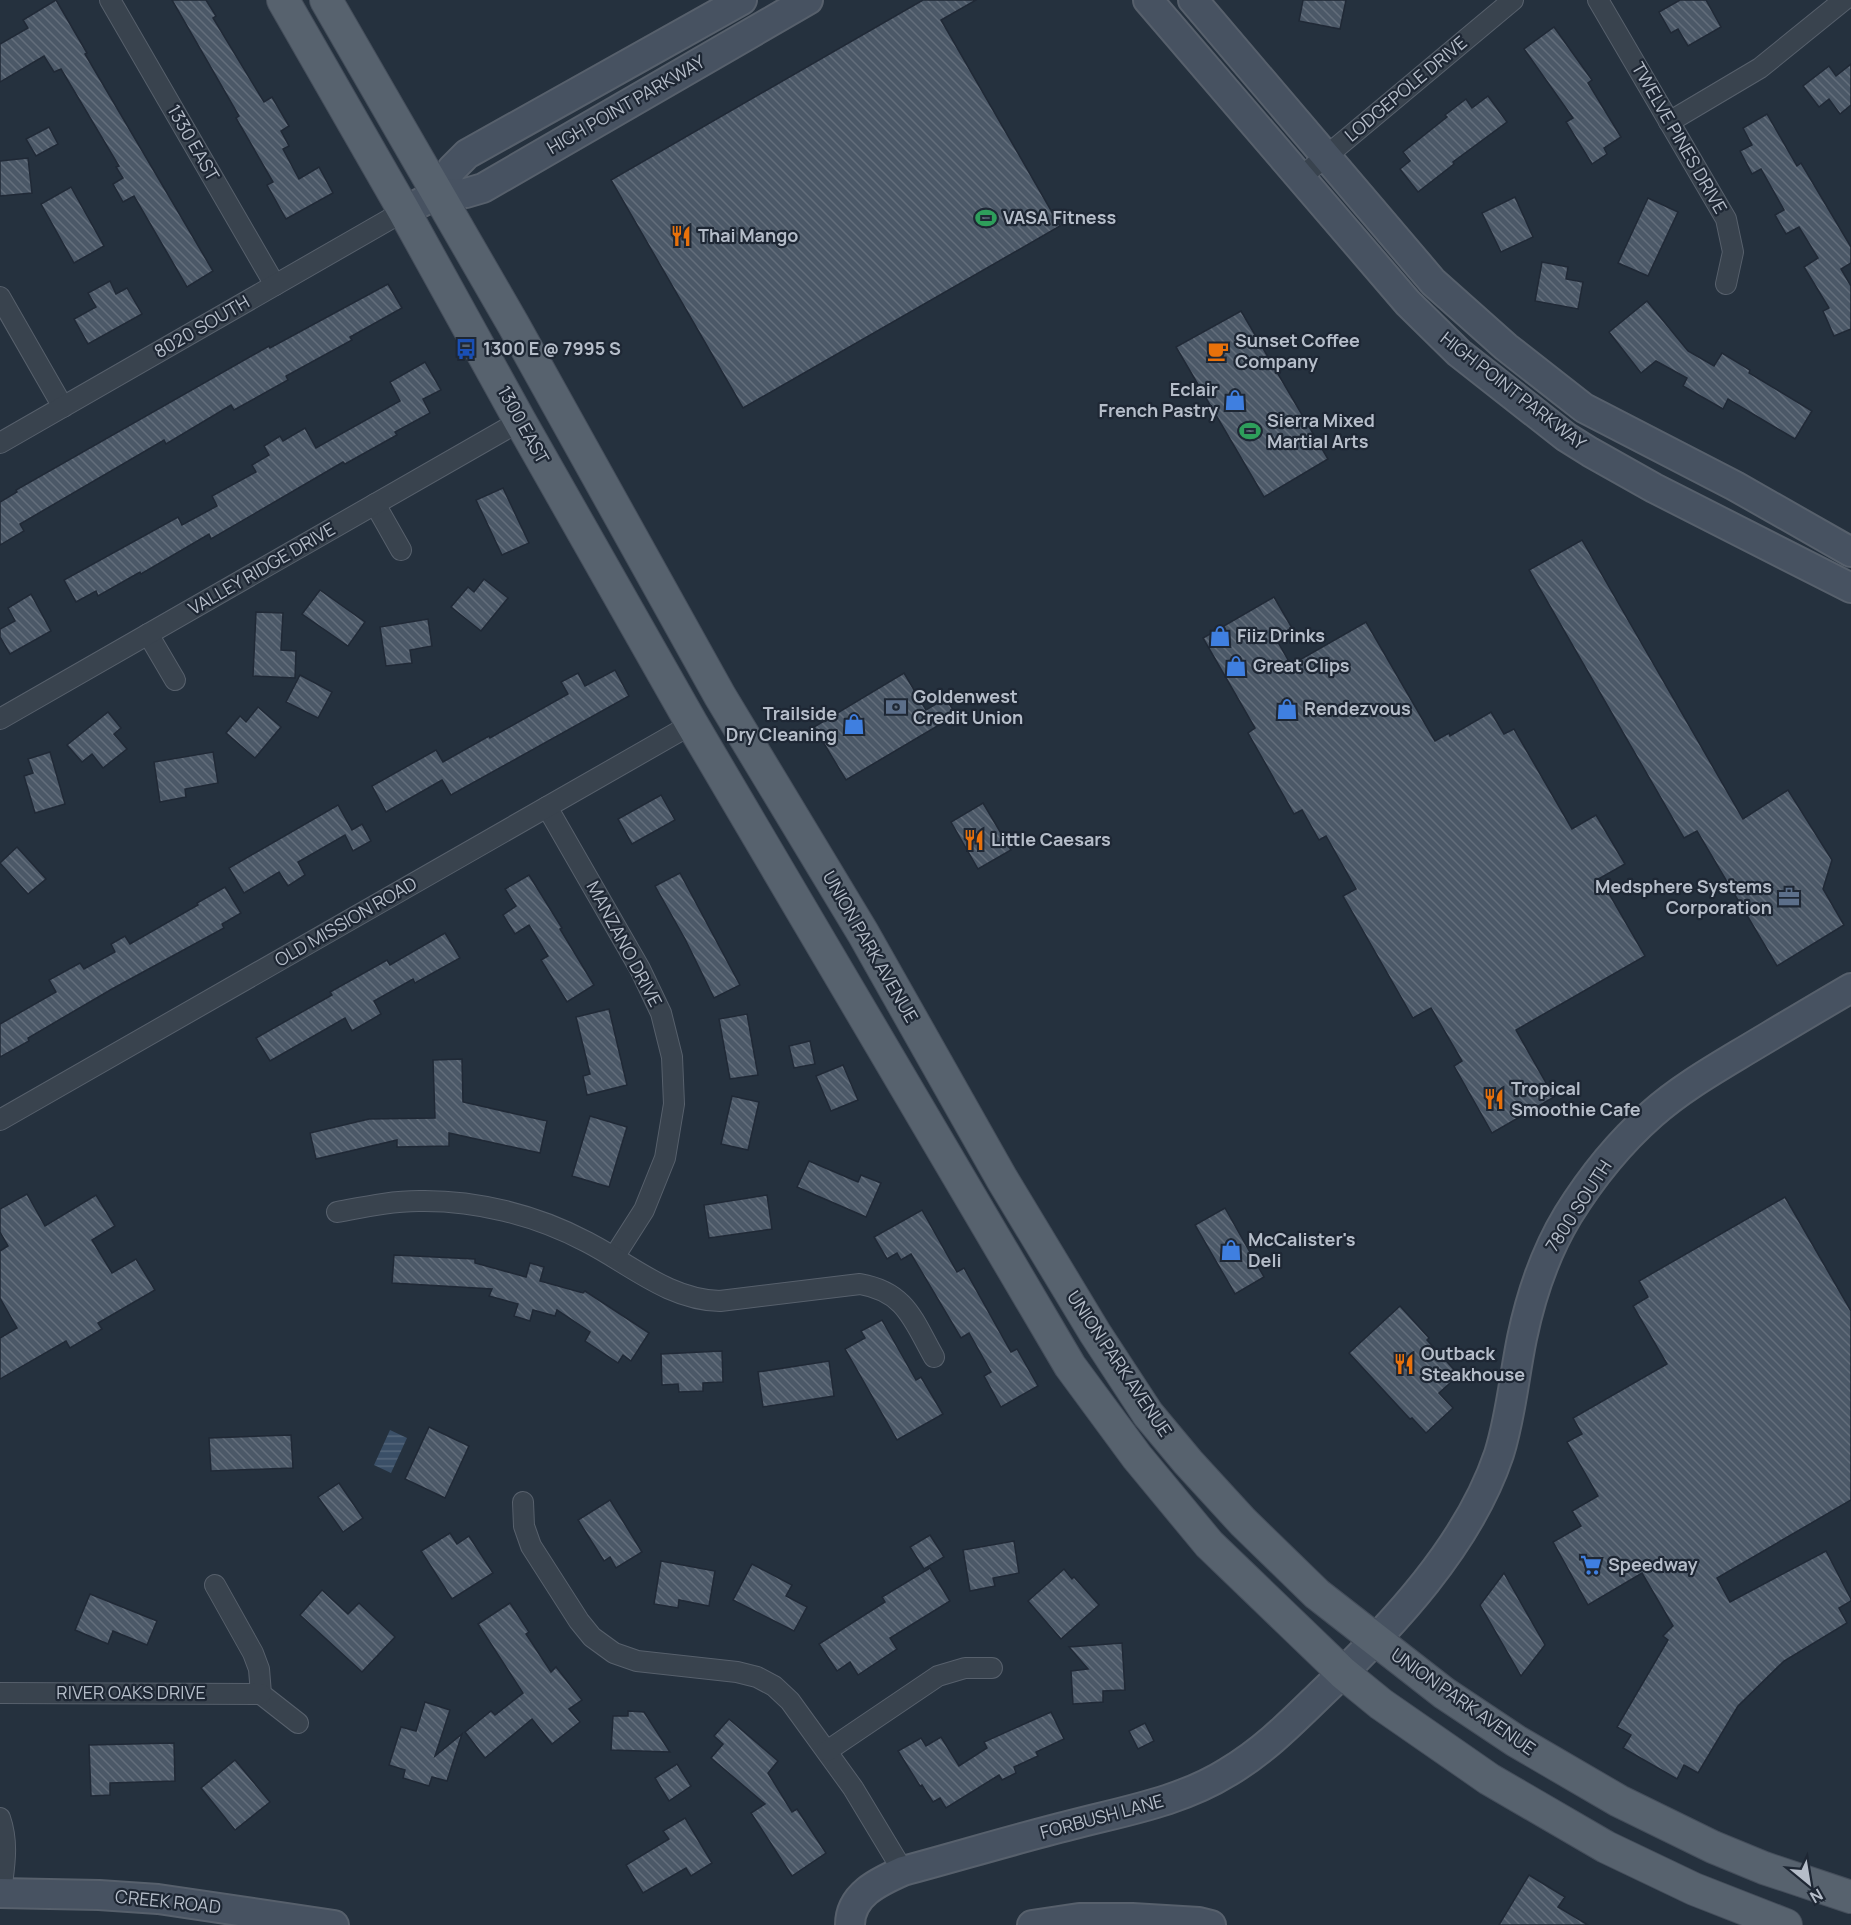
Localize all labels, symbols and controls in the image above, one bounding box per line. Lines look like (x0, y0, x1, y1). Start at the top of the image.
street label: LODGEPOLE DRIVE (1339, 30, 1472, 146)
street label: HIGH POINT PARKWAY (542, 49, 710, 159)
street label: TWELVE PINES DRIVE (1627, 57, 1733, 218)
street label: 1330 EAST (162, 100, 226, 185)
place label: VASA Fitness (1003, 205, 1116, 229)
sports icon: VASA Fitness (974, 206, 998, 230)
place label: Thai Mango (698, 223, 798, 247)
restaurant icon: Thai Mango (669, 224, 693, 248)
street label: 8020 SOUTH (150, 289, 253, 363)
street label: HIGH POINT PARKWAY (1436, 326, 1592, 455)
place label: Sunset Coffee Company (1235, 328, 1360, 373)
place label: 1300 E @ 7995 S (483, 336, 621, 360)
bus stop icon: 1300 E @ 7995 S (454, 337, 478, 361)
cafe icon: Sunset Coffee Company (1206, 339, 1230, 363)
place label: Eclair French Pastry (1099, 377, 1218, 422)
street label: 1300 EAST (493, 381, 555, 468)
shop icon: Eclair French Pastry (1223, 388, 1247, 412)
place label: Sierra Mixed Martial Arts (1267, 408, 1375, 453)
sports icon: Sierra Mixed Martial Arts (1238, 419, 1262, 443)
street label: VALLEY RIDGE DRIVE (184, 516, 339, 620)
place label: Fiiz Drinks (1237, 623, 1325, 647)
shop icon: Fiiz Drinks (1208, 624, 1232, 648)
place label: Great Clips (1253, 653, 1350, 677)
shop icon: Great Clips (1224, 654, 1248, 678)
place label: Goldenwest Credit Union (913, 684, 1023, 729)
bank icon: Goldenwest Credit Union (884, 695, 908, 719)
place label: Rendezvous (1304, 696, 1411, 720)
shop icon: Rendezvous (1275, 697, 1299, 721)
place label: Trailside Dry Cleaning (726, 701, 837, 746)
shop icon: Trailside Dry Cleaning (842, 712, 866, 736)
place label: Little Caesars (991, 827, 1111, 851)
restaurant icon: Little Caesars (962, 828, 986, 852)
street label: UNION PARK AVENUE (818, 866, 924, 1027)
street label: OLD MISSION ROAD (270, 871, 421, 972)
place label: Medsphere Systems Corporation (1595, 874, 1772, 919)
street label: MANZANO DRIVE (582, 877, 668, 1011)
office icon: Medsphere Systems Corporation (1777, 885, 1801, 909)
place label: Tropical Smoothie Cafe (1511, 1076, 1641, 1121)
restaurant icon: Tropical Smoothie Cafe (1482, 1087, 1506, 1111)
street label: 7800 SOUTH (1540, 1155, 1617, 1256)
place label: McCalister's Deli (1248, 1227, 1356, 1272)
shop icon: McCalister's Deli (1219, 1238, 1243, 1262)
street label: UNION PARK AVENUE (1062, 1286, 1178, 1441)
place label: Outback Steakhouse (1421, 1341, 1525, 1386)
restaurant icon: Outback Steakhouse (1392, 1352, 1416, 1376)
place label: Speedway (1608, 1552, 1698, 1576)
supermarket icon: Speedway (1579, 1553, 1603, 1577)
street label: UNION PARK AVENUE (1387, 1642, 1541, 1760)
street label: RIVER OAKS DRIVE (56, 1680, 206, 1704)
street label: FORBUSH LANE (1037, 1788, 1166, 1844)
north arrow (1779, 1853, 1839, 1913)
street label: CREEK ROAD (114, 1884, 222, 1918)
text: N (1806, 1884, 1827, 1908)

